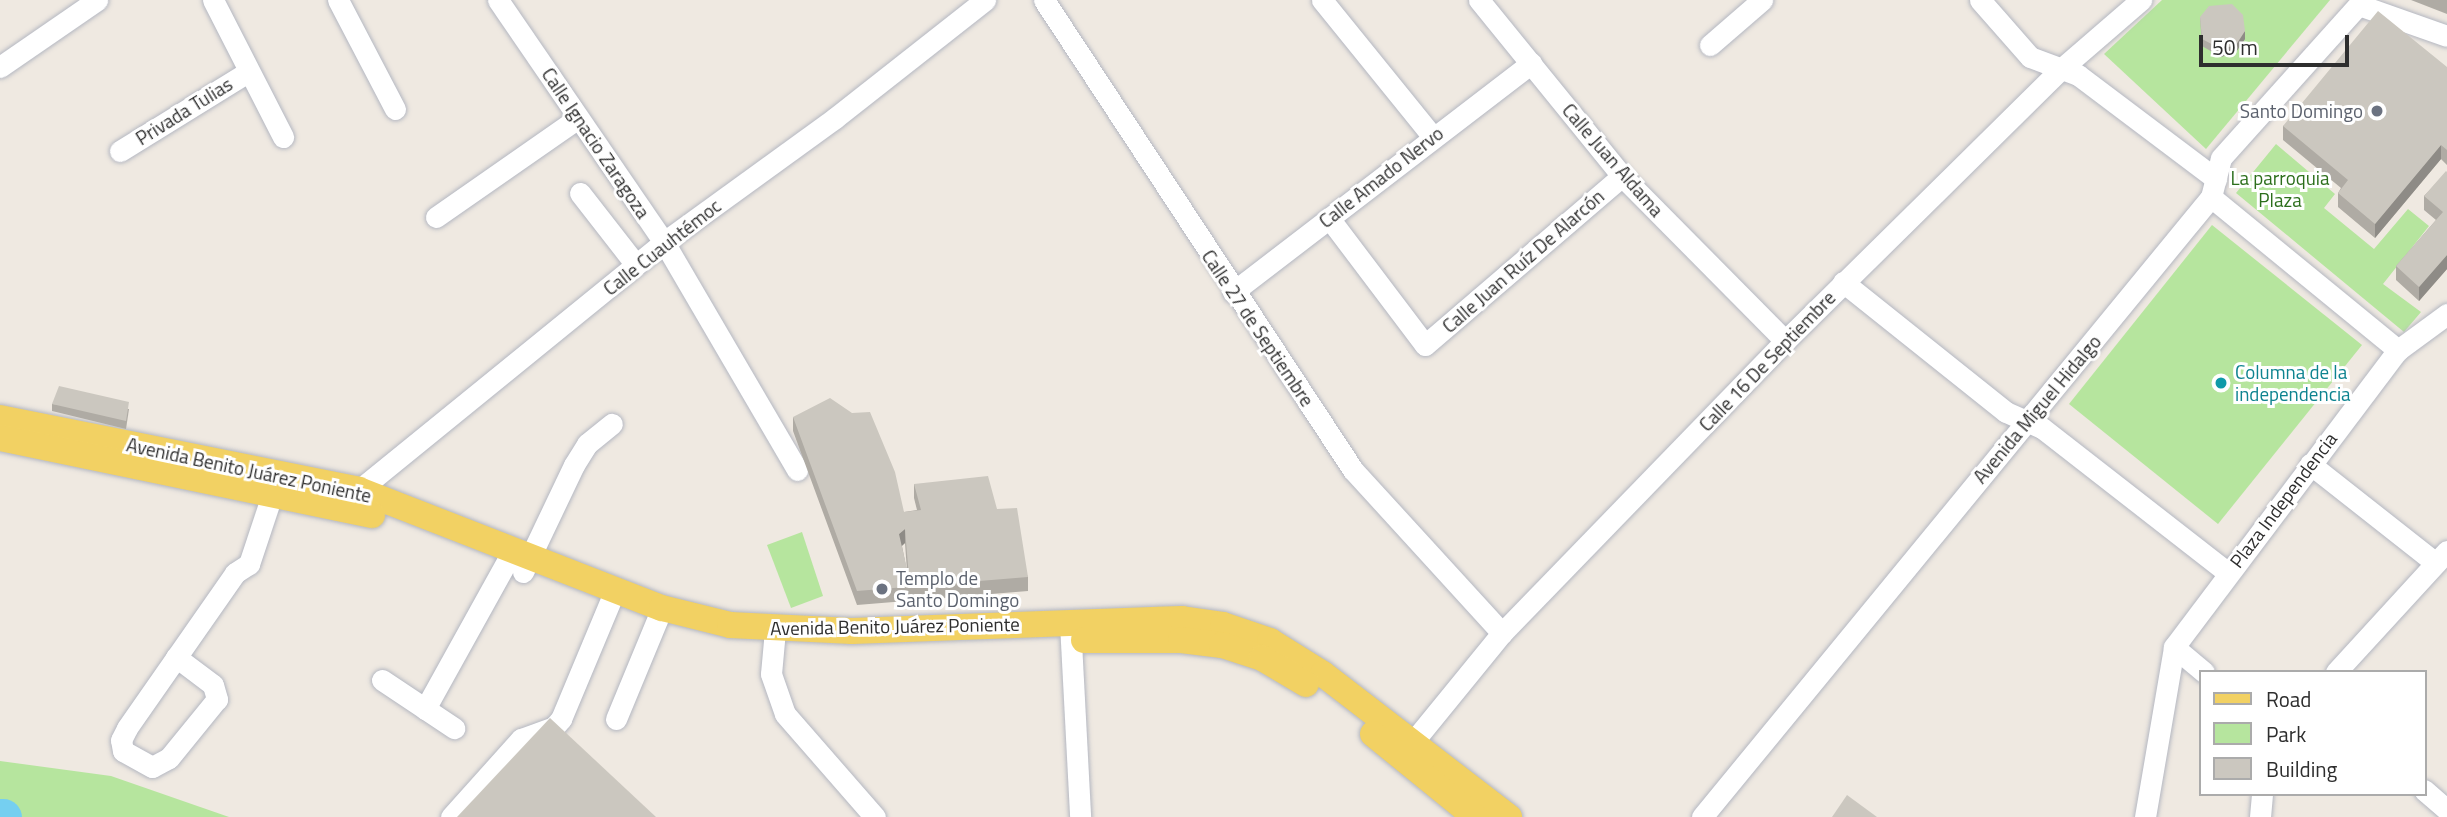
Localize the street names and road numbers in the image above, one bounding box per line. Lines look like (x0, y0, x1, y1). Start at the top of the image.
street label: Calle Ignacio Zaragoza (537, 63, 655, 223)
street label: Privada Tulias (131, 72, 237, 150)
street label: Calle Juan Aldama (1558, 99, 1668, 221)
street label: Calle Amado Nervo (1314, 121, 1448, 233)
street label: Calle Juan Ruíz De Alarcón (1438, 185, 1608, 337)
street label: Calle Cuauhtémoc (599, 194, 725, 300)
street label: Calle 27 de Septiembre (1197, 245, 1319, 411)
street label: Calle 16 De Septiembre (1694, 286, 1840, 436)
street label: Avenida Miguel Hidalgo (1968, 330, 2106, 488)
street label: Plaza Independencia (2225, 428, 2341, 572)
street label: Avenida Benito Juárez Poniente (125, 433, 373, 507)
street label: Avenida Benito Juárez Poniente (770, 612, 1020, 640)

